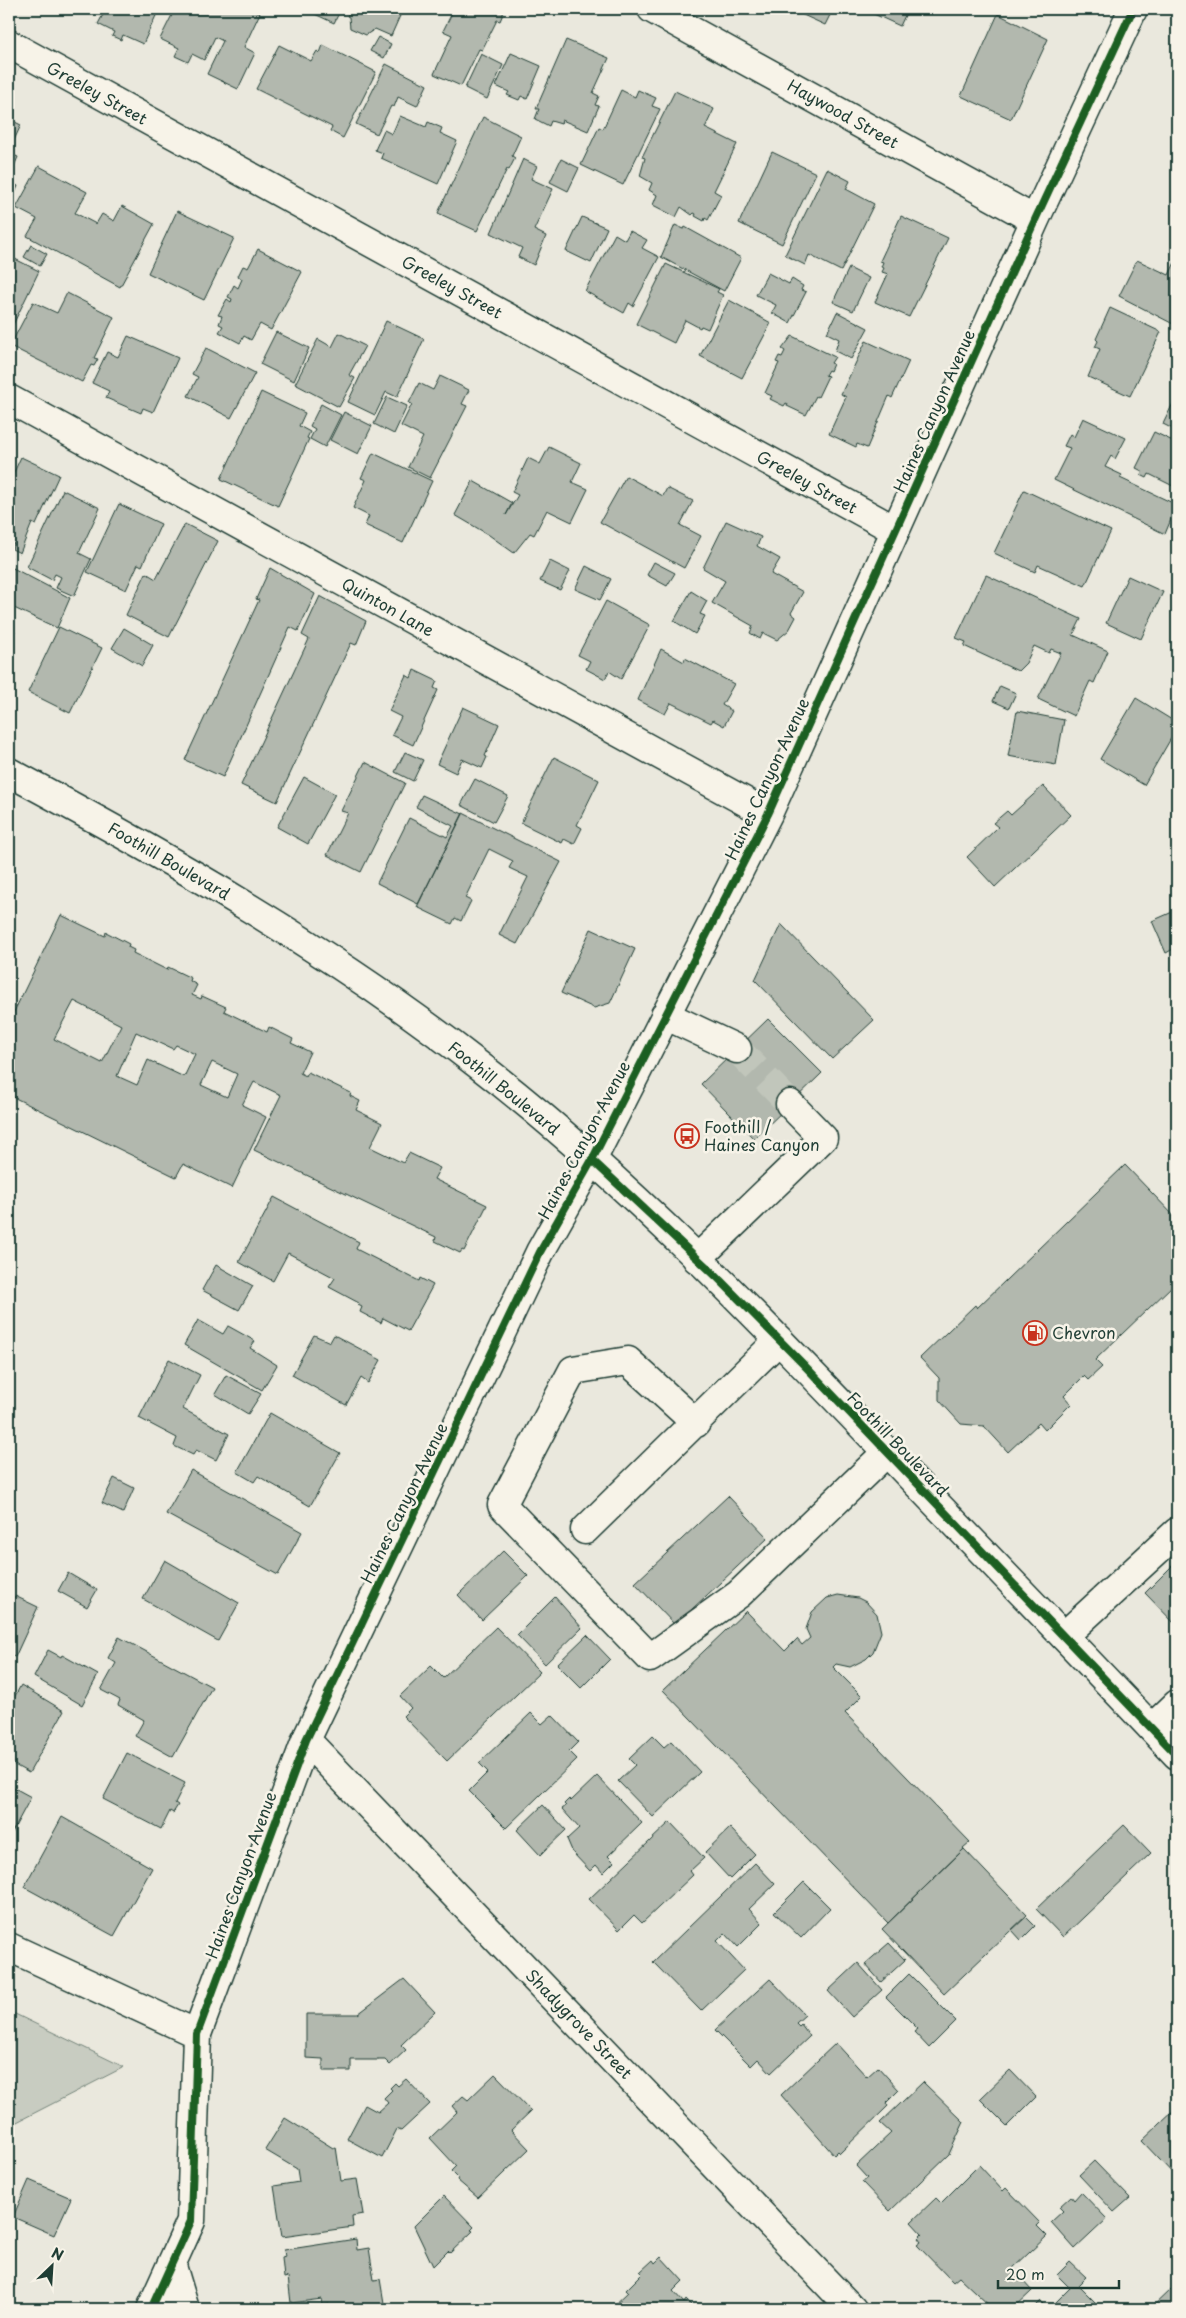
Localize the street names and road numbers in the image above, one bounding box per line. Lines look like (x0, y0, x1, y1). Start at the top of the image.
street label: Greeley Street (43, 55, 153, 130)
street label: Haywood Street (784, 73, 904, 154)
street label: Greeley Street (398, 249, 508, 324)
street label: Haines Canyon Avenue (886, 325, 980, 496)
street label: Greeley Street (753, 444, 863, 519)
street label: Quinton Lane (338, 571, 439, 641)
street label: Haines Canyon Avenue (718, 693, 814, 864)
street label: Foothill Boulevard (104, 815, 235, 905)
street label: Foothill Boulevard (444, 1035, 566, 1140)
street label: Haines Canyon Avenue (531, 1056, 635, 1223)
street label: Foothill Boulevard (842, 1386, 955, 1501)
street label: Haines Canyon Avenue (354, 1418, 453, 1587)
street label: Haines Canyon Avenue (199, 1787, 282, 1962)
street label: Shadygrove Street (521, 1963, 639, 2084)

